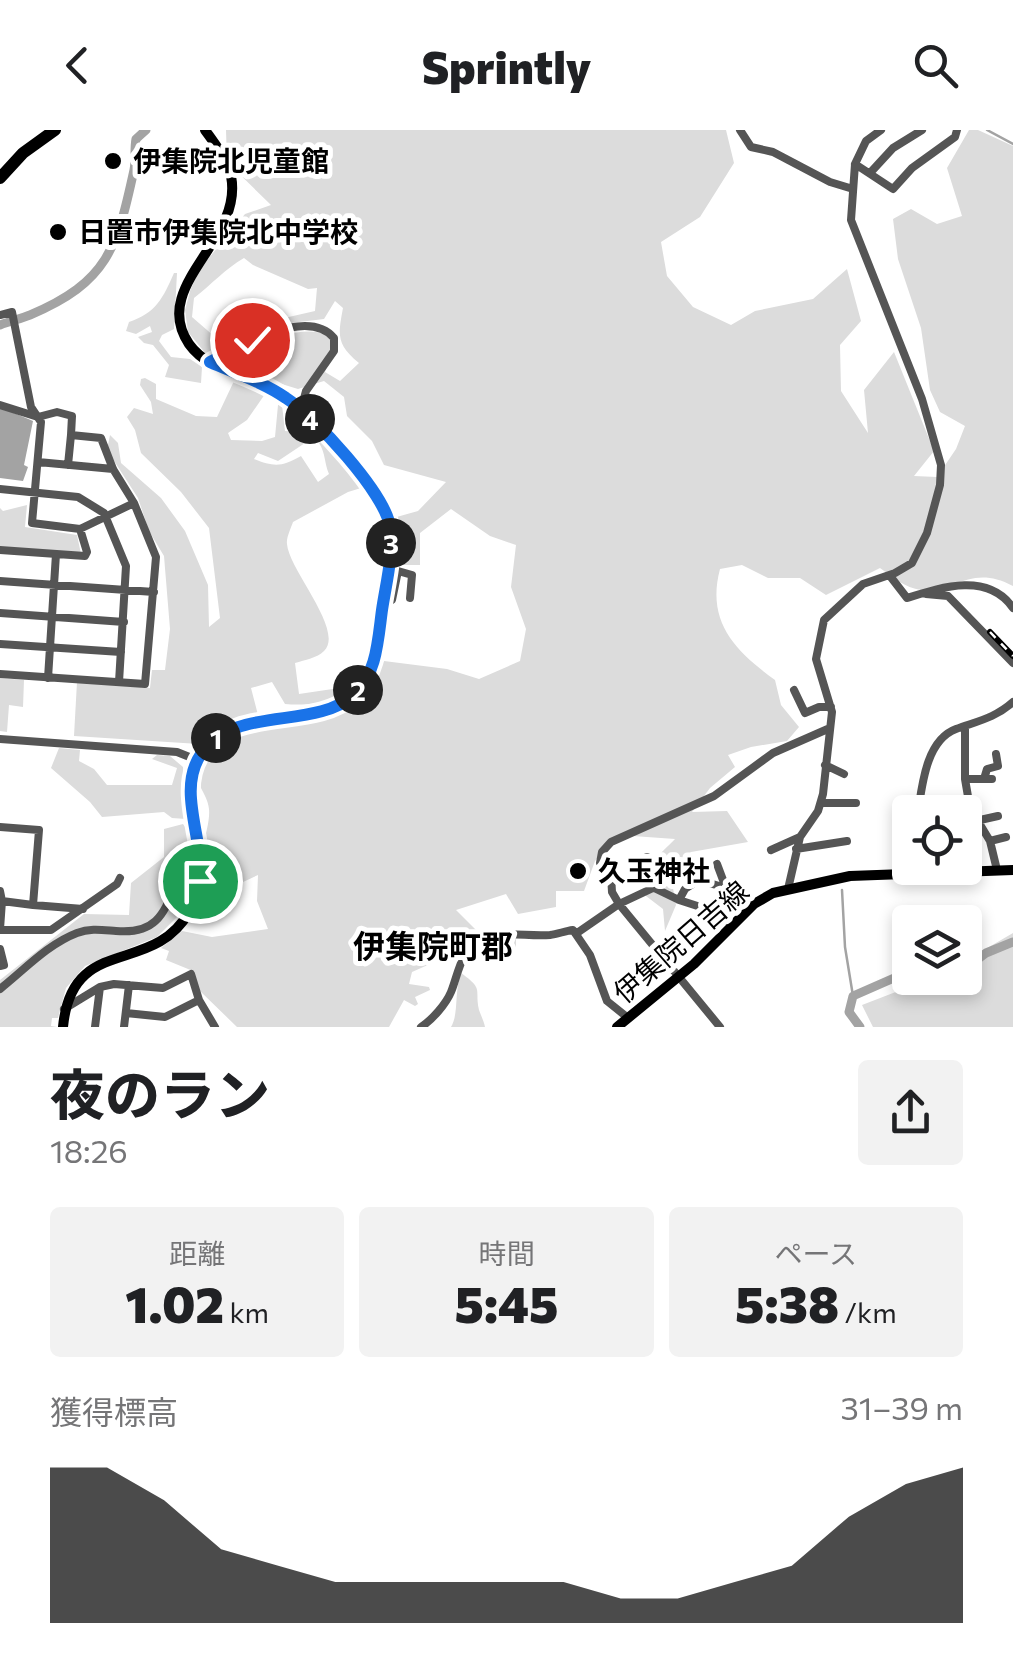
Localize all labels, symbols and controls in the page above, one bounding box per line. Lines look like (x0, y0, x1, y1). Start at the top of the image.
icon: back (50, 38, 105, 93)
text: Sprintly (422, 38, 591, 93)
icon: search (908, 38, 963, 93)
place label: 伊集院北児童館 (133, 143, 329, 177)
marker: 伊集院北児童館 (102, 150, 124, 172)
place label: 日置市伊集院北中学校 (78, 214, 358, 248)
marker: 日置市伊集院北中学校 (47, 221, 69, 243)
pin (210, 298, 295, 383)
icon: check (225, 313, 280, 368)
pin: 4 (285, 394, 335, 444)
text: 4 (301, 402, 319, 436)
pin: 3 (366, 518, 416, 568)
text: 3 (383, 526, 399, 560)
pin: 2 (333, 665, 383, 715)
text: 2 (350, 673, 366, 707)
pin: 1 (191, 713, 241, 763)
text: 1 (210, 721, 222, 755)
map controls (892, 795, 982, 995)
button: locate (892, 795, 982, 885)
pin (158, 839, 243, 924)
place label: 久玉神社 (598, 853, 710, 887)
icon: arrive (173, 854, 228, 909)
marker: 久玉神社 (567, 860, 589, 882)
street label: 伊集院日吉線 (606, 873, 755, 1009)
button: layers (892, 905, 982, 995)
district label: 伊集院町郡 (353, 925, 513, 965)
text: 夜のラン (50, 1059, 270, 1126)
button: share (858, 1060, 963, 1165)
text: 18:26 (50, 1130, 128, 1170)
text: 距離 (169, 1236, 225, 1270)
text: 時間 (478, 1236, 535, 1270)
text: ペース (775, 1236, 857, 1270)
text: 1.02 (125, 1272, 224, 1333)
text: 5:45 (455, 1272, 558, 1333)
text: 5:38 (735, 1272, 839, 1333)
text: km (224, 1295, 269, 1329)
text: /km (839, 1295, 897, 1329)
text: 31–39 m (840, 1387, 963, 1427)
text: 獲得標高 (50, 1391, 178, 1431)

